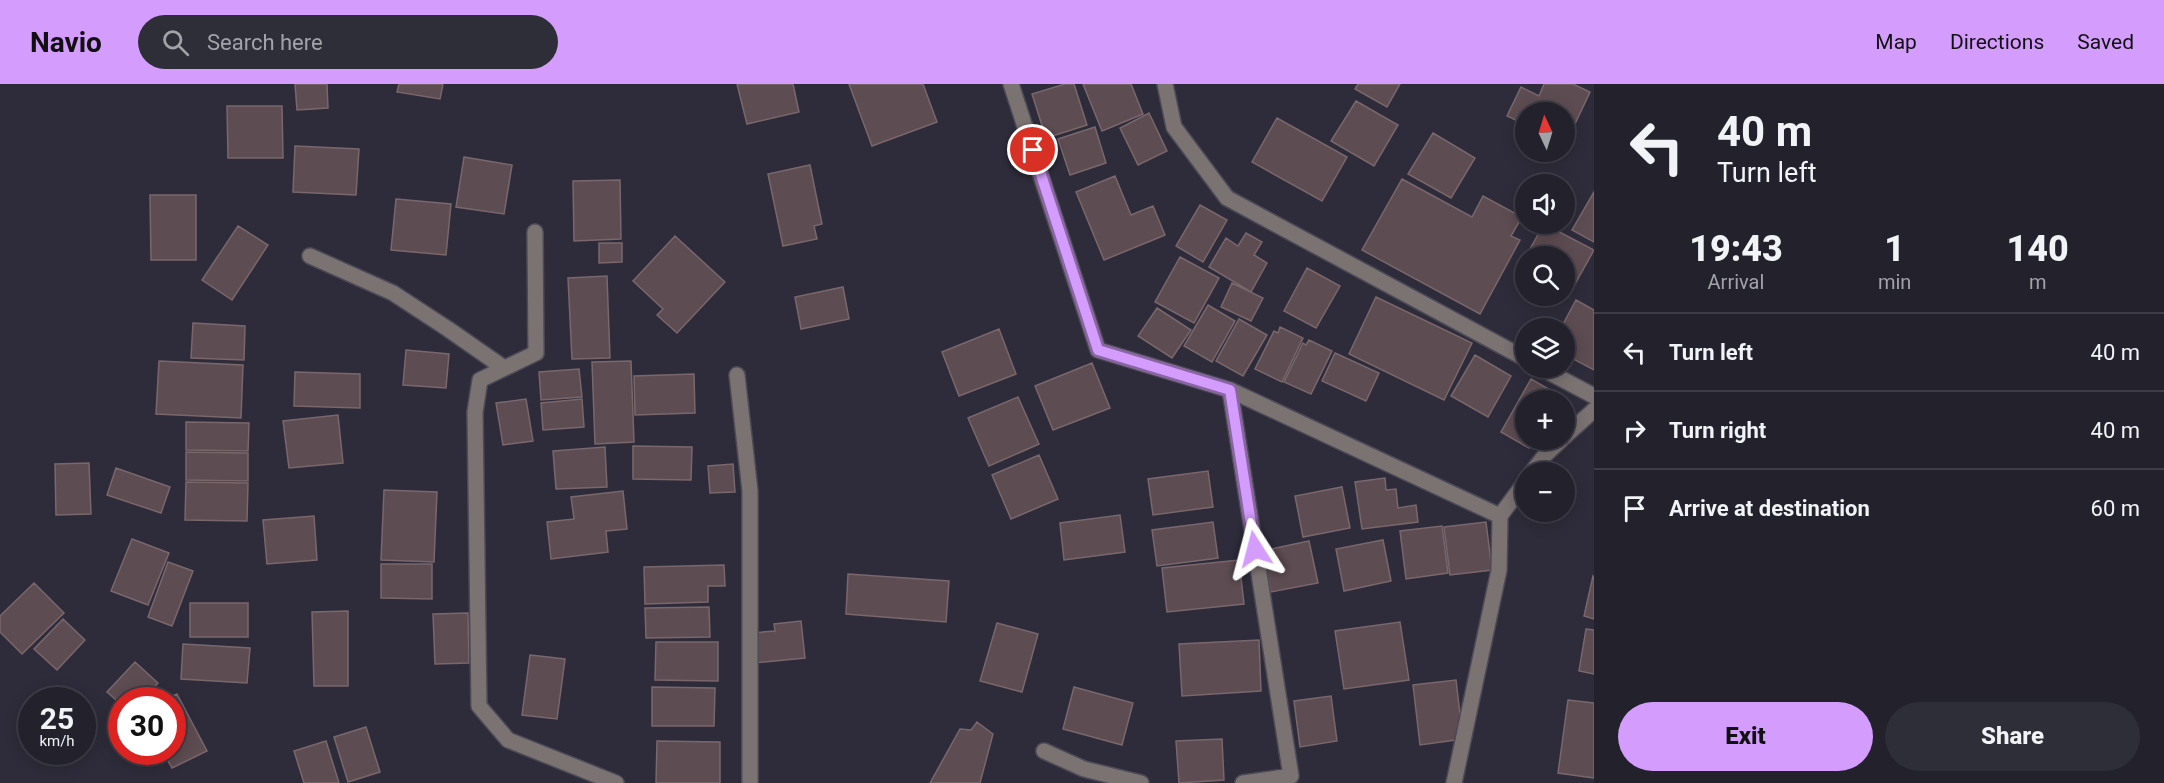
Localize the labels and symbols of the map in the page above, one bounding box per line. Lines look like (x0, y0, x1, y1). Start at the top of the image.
north arrow (1515, 102, 1575, 162)
pin (1007, 124, 1058, 175)
position arrow (1223, 517, 1287, 581)
speed limit sign: 30 (108, 687, 186, 765)

